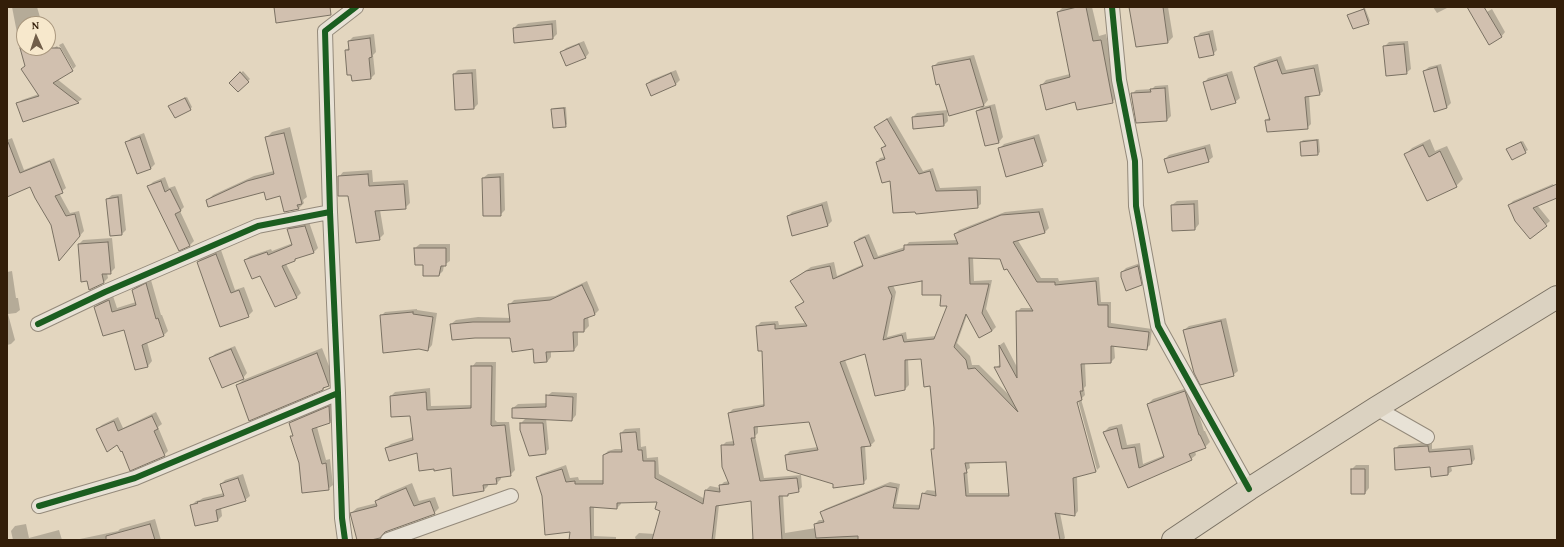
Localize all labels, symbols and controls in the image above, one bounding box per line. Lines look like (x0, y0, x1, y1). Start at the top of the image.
north arrow (16, 16, 56, 56)
text: N (31, 17, 40, 33)

